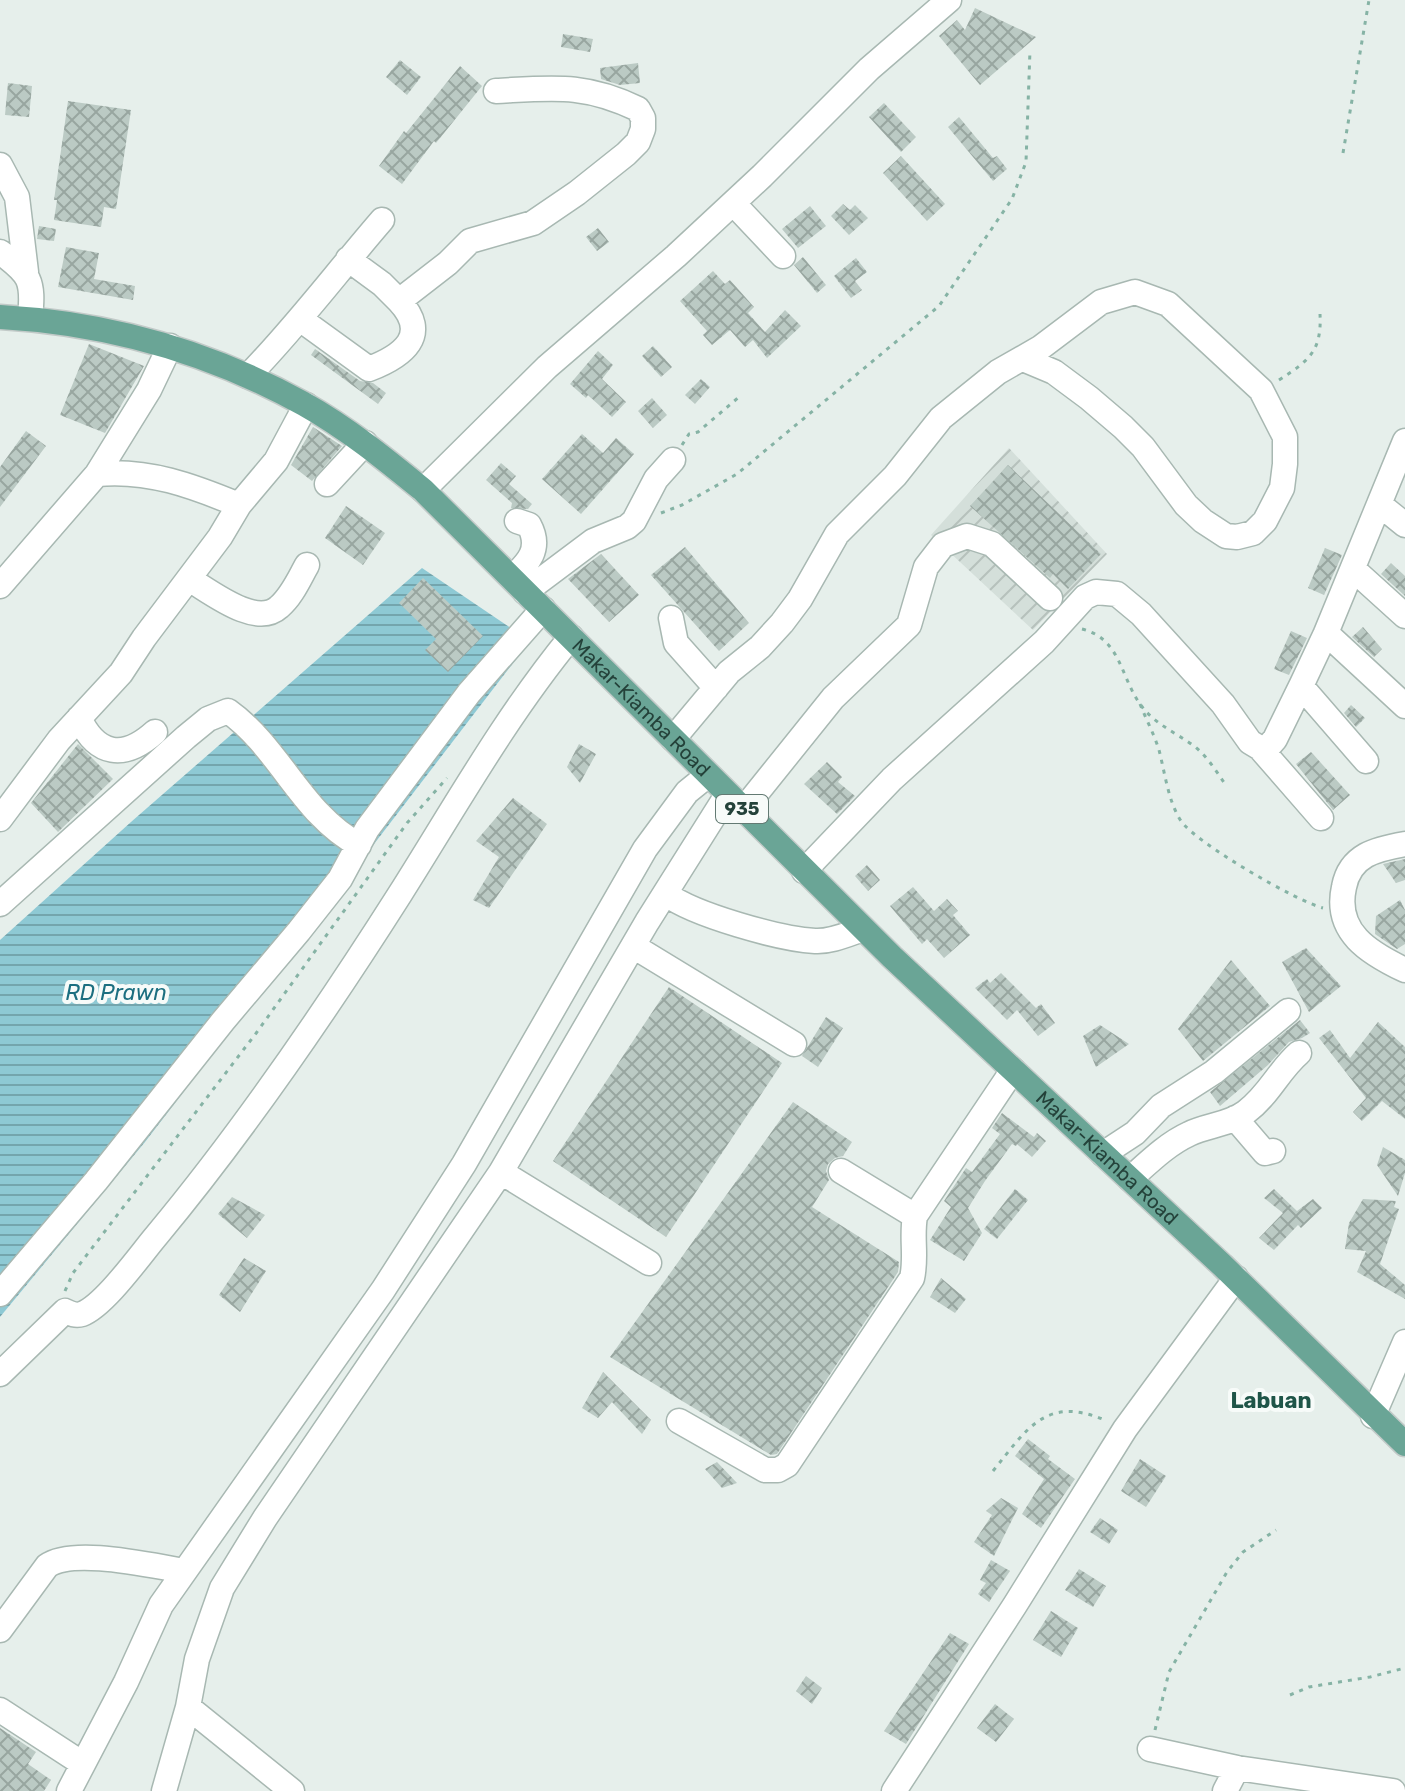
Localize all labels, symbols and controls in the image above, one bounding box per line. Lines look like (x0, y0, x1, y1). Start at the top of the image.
street label: Makar-Kiamba Road (567, 633, 716, 781)
road number: 935 (716, 795, 768, 823)
water label: RD Prawn (65, 979, 167, 1006)
street label: Makar-Kiamba Road (1031, 1086, 1183, 1230)
district label: Labuan (1230, 1387, 1312, 1414)

